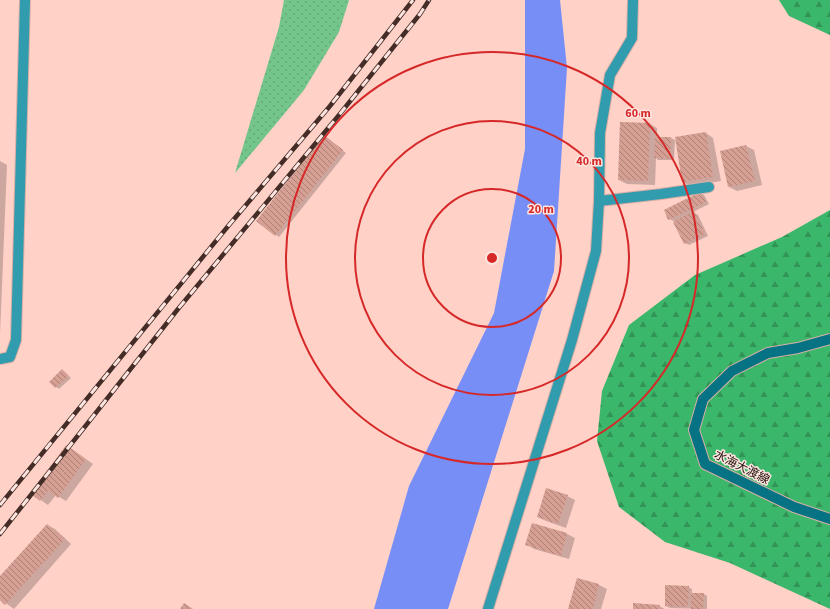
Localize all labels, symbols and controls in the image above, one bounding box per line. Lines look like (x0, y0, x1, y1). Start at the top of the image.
text: 60 m (625, 105, 651, 122)
text: 40 m (576, 153, 602, 170)
text: 20 m (528, 201, 554, 218)
centre of rings (485, 251, 499, 265)
street label: 水海大渡線 (711, 446, 772, 489)

